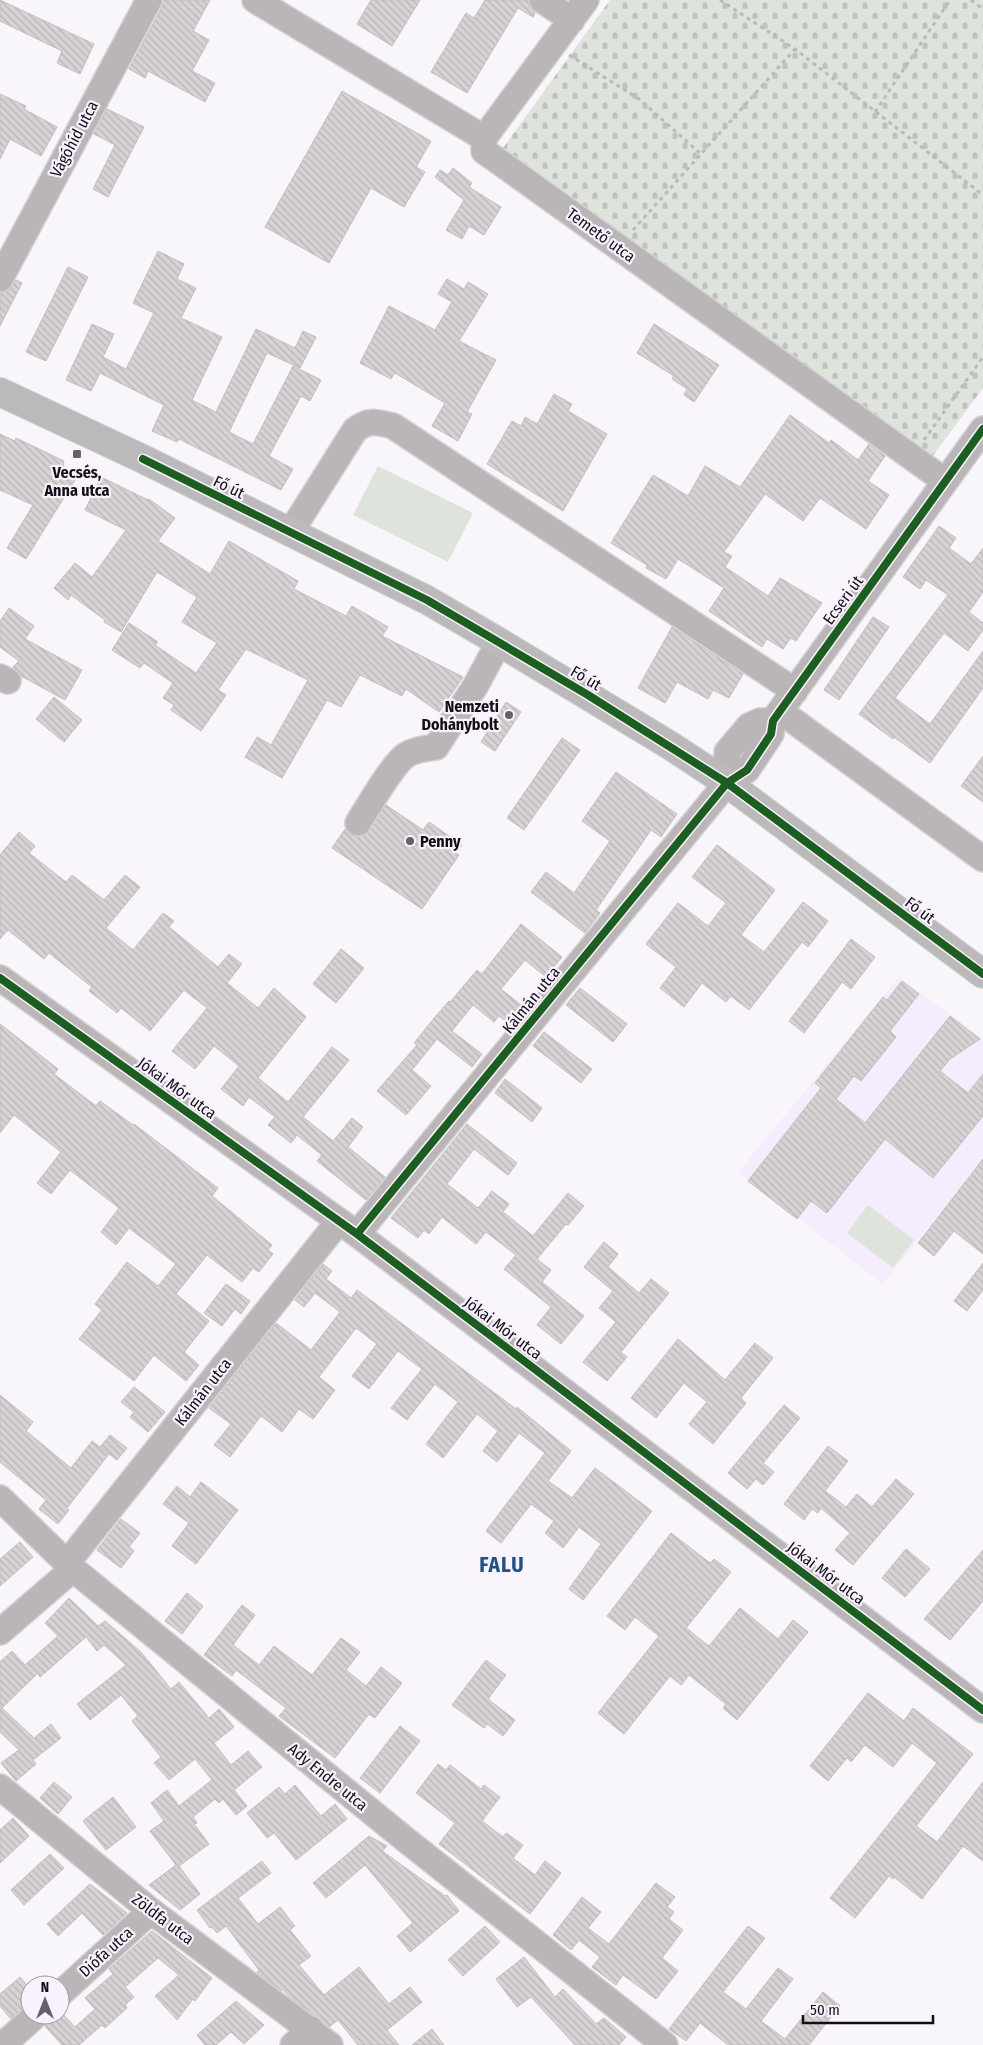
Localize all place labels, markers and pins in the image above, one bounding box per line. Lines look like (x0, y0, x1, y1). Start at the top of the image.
marker: Vecsés, Anna utca (71, 448, 83, 460)
place label: Vecsés, Anna utca (43, 463, 110, 500)
place label: Nemzeti Dohánybolt (421, 697, 499, 734)
marker: Nemzeti Dohánybolt (503, 709, 515, 721)
place label: Penny (420, 832, 461, 851)
marker: Penny (404, 835, 416, 847)

